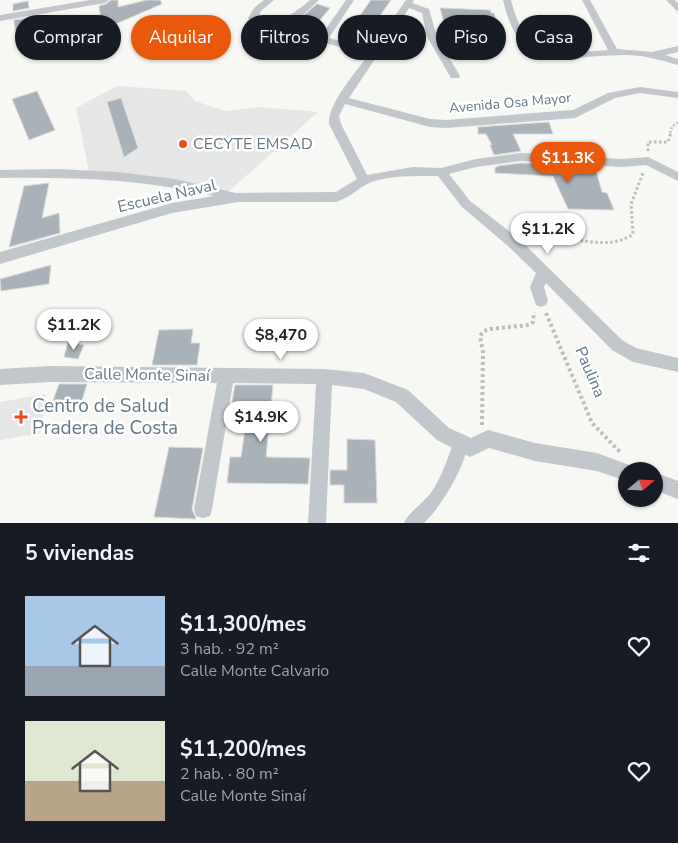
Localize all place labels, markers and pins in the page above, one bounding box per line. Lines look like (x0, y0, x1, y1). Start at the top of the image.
place label: CECYTE EMSAD (193, 133, 313, 155)
marker: CECYTE EMSAD (177, 138, 189, 150)
pin: $11.3K (527, 142, 609, 184)
pin: $11.2K (507, 212, 589, 255)
pin: $11.2K (33, 308, 115, 351)
pin: $8,470 (240, 318, 322, 361)
place label: Centro de Salud Pradera de Costa (32, 393, 178, 441)
pin: $14.9K (220, 400, 302, 443)
marker: Centro de Salud Pradera de Costa (14, 410, 28, 424)

